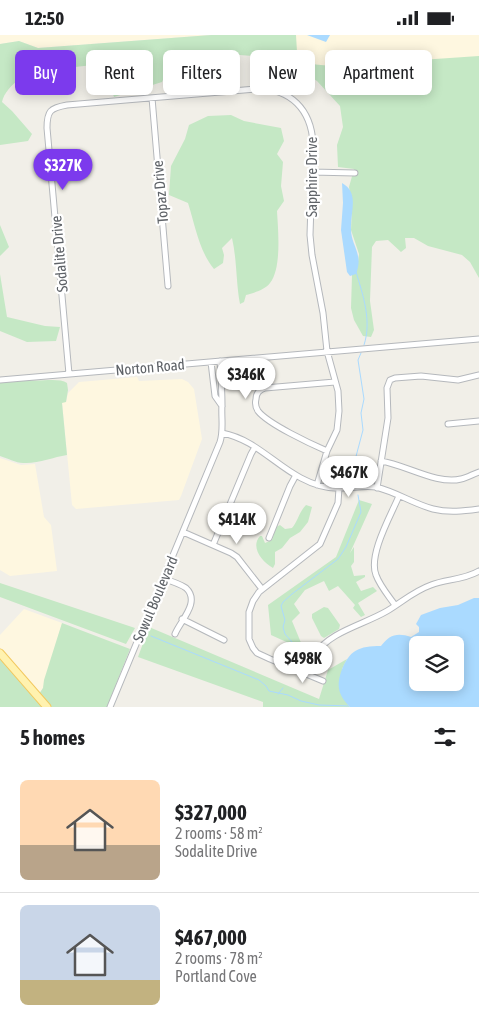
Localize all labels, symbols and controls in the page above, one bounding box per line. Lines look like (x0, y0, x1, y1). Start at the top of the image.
text: 12:50 (25, 7, 64, 29)
chip: Buy (15, 50, 76, 95)
chip: Rent (86, 50, 153, 95)
chip: Filters (163, 50, 240, 95)
chip: New (250, 50, 315, 95)
chip: Apartment (325, 50, 432, 95)
street label: Sapphire Drive (303, 137, 320, 217)
pin: $327K (28, 149, 98, 191)
text: $327K (44, 156, 82, 174)
street label: Topaz Drive (149, 159, 171, 224)
street label: Sodalite Drive (47, 215, 71, 293)
street label: Norton Road (115, 356, 185, 378)
pin: $346K (211, 357, 281, 400)
text: $346K (227, 365, 265, 383)
pin: $467K (314, 455, 384, 498)
text: $467K (330, 463, 368, 481)
pin: $414K (202, 503, 272, 545)
text: $414K (218, 510, 256, 528)
street label: Sowul Boulevard (129, 553, 181, 645)
map controls (409, 636, 464, 691)
button: layers (409, 636, 464, 691)
pin: $498K (268, 641, 338, 684)
text: $498K (284, 649, 322, 667)
icon: filters (431, 723, 459, 751)
text: 5 homes (20, 725, 85, 749)
icon: home (60, 800, 120, 860)
text: $327,000 (175, 800, 247, 824)
text: 2 rooms · 58 m² (175, 824, 263, 842)
text: Sodalite Drive (175, 842, 257, 860)
icon: home (60, 925, 120, 985)
text: $467,000 (175, 925, 247, 949)
text: 2 rooms · 78 m² (175, 949, 263, 967)
text: Portland Cove (175, 967, 257, 985)

